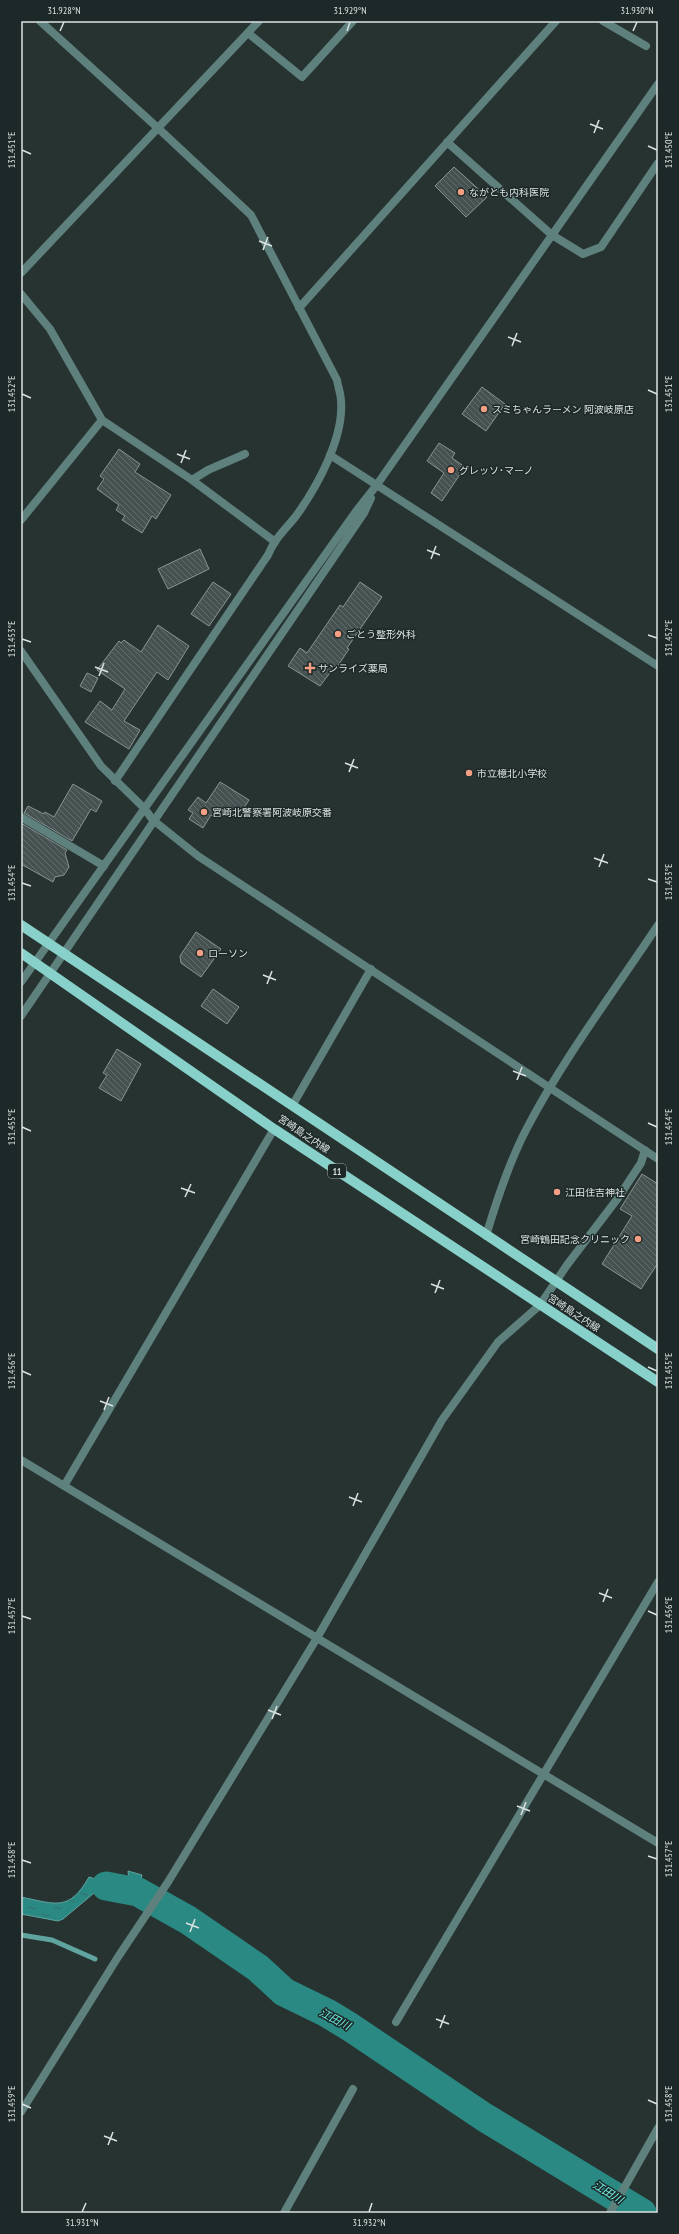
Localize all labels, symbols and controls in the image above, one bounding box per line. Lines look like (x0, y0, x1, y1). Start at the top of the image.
text: 31.928°N (47, 4, 81, 17)
text: 31.929°N (333, 4, 367, 17)
text: 31.930°N (620, 4, 654, 17)
text: 131.451°E (5, 132, 18, 168)
text: 131.450°E (662, 132, 675, 168)
place label: ながとも内科医院 (469, 186, 549, 199)
marker: ながとも内科医院 (456, 187, 466, 197)
text: 131.452°E (5, 376, 18, 412)
text: 131.451°E (662, 376, 675, 412)
place label: スミちゃんラーメン 阿波岐原店 (492, 403, 634, 416)
marker: スミちゃんラーメン 阿波岐原店 (479, 404, 489, 414)
place label: グレッソ･マーノ (459, 464, 533, 477)
marker: グレッソ･マーノ (446, 465, 456, 475)
text: 131.452°E (662, 620, 675, 656)
text: 131.453°E (5, 621, 18, 657)
place label: ごとう整形外科 (346, 628, 416, 641)
marker: ごとう整形外科 (333, 629, 343, 639)
place label: サンライズ薬局 (318, 662, 388, 675)
marker: サンライズ薬局 (305, 663, 315, 673)
place label: 市立檍北小学校 (477, 767, 547, 780)
marker: 市立檍北小学校 (464, 768, 474, 778)
place label: 宮崎北警察署阿波岐原交番 (212, 806, 332, 819)
marker: 宮崎北警察署阿波岐原交番 (199, 807, 209, 817)
text: 131.453°E (662, 864, 675, 900)
text: 131.454°E (5, 865, 18, 901)
place label: ローソン (208, 947, 248, 960)
marker: ローソン (195, 948, 205, 958)
text: 131.455°E (5, 1109, 18, 1145)
text: 131.454°E (662, 1109, 675, 1145)
street label: 宮崎島之内線 (275, 1112, 333, 1156)
road number: 11 (328, 1164, 346, 1178)
place label: 江田住吉神社 (565, 1186, 625, 1199)
marker: 江田住吉神社 (552, 1187, 562, 1197)
place label: 宮崎鶴田記念クリニック (520, 1233, 630, 1246)
marker: 宮崎鶴田記念クリニック (633, 1234, 643, 1244)
street label: 宮崎島之内線 (545, 1291, 603, 1335)
text: 131.456°E (5, 1353, 18, 1389)
text: 131.455°E (662, 1353, 675, 1389)
text: 131.456°E (662, 1597, 675, 1633)
text: 131.457°E (5, 1598, 18, 1634)
text: 131.457°E (662, 1841, 675, 1877)
text: 131.458°E (5, 1842, 18, 1878)
water label: 江田川 (317, 2005, 354, 2033)
text: 131.459°E (5, 2086, 18, 2122)
text: 131.458°E (662, 2086, 675, 2122)
water label: 江田川 (590, 2177, 627, 2207)
text: 31.931°N (65, 2216, 99, 2229)
text: 31.932°N (352, 2216, 386, 2229)

